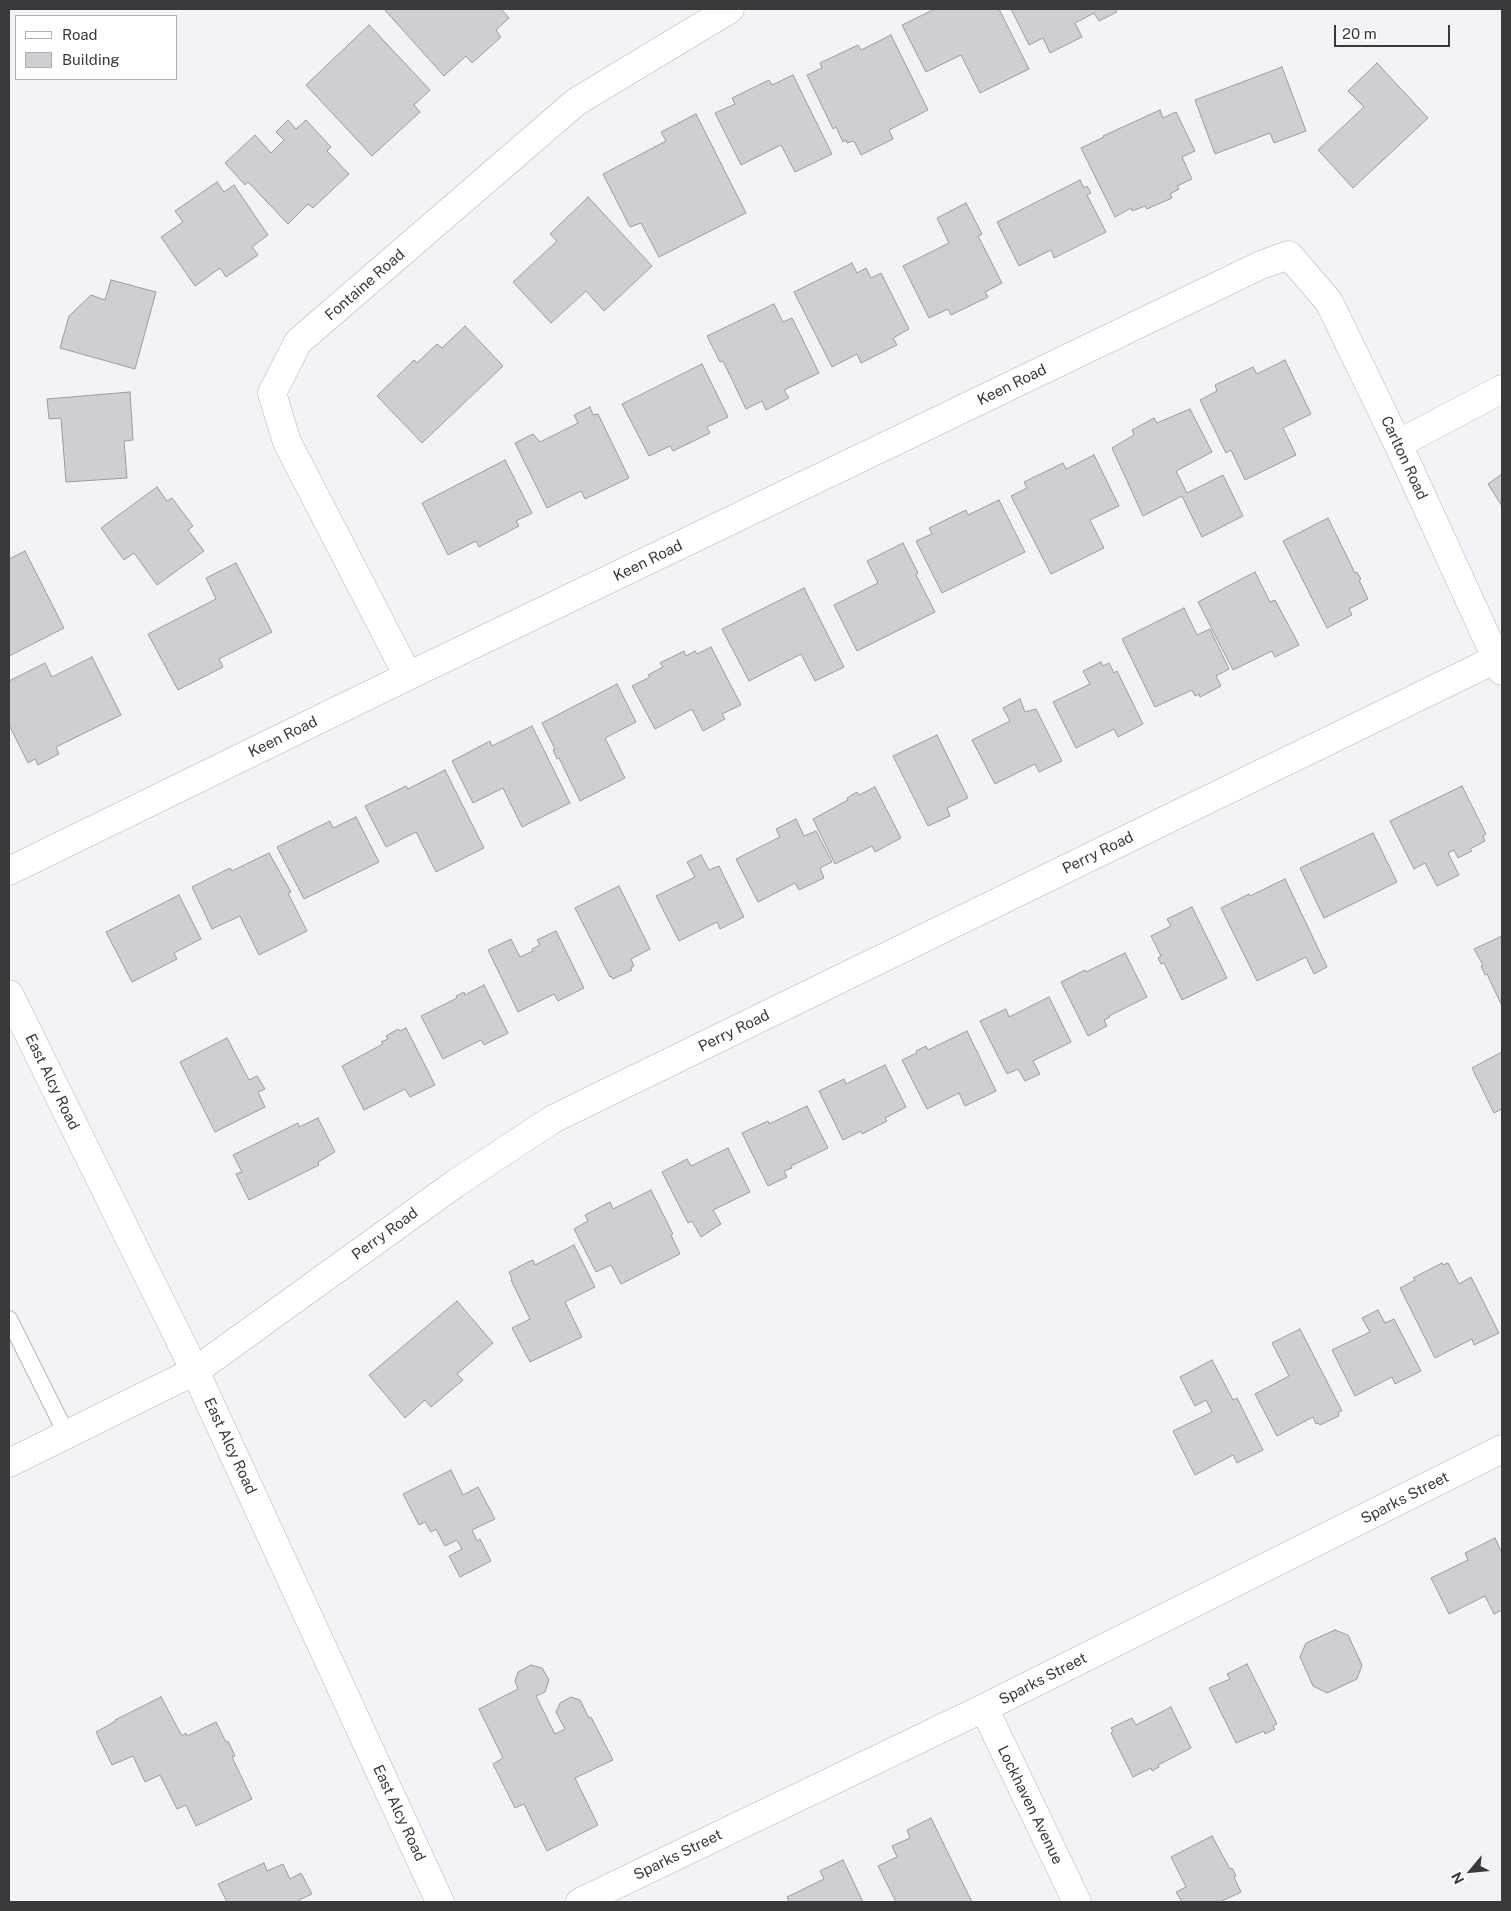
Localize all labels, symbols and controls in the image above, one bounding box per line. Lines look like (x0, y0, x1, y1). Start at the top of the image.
legend (15, 15, 178, 80)
scale bar (1336, 15, 1452, 47)
text: 20 m (1342, 25, 1377, 42)
text: Road (62, 26, 98, 43)
text: Building (62, 51, 120, 68)
street label: Fontaine Road (321, 246, 409, 324)
street label: Keen Road (975, 361, 1049, 409)
street label: Carlton Road (1377, 413, 1431, 503)
street label: Keen Road (611, 537, 685, 585)
street label: Keen Road (246, 713, 320, 761)
street label: Perry Road (1059, 828, 1137, 878)
street label: Perry Road (695, 1006, 773, 1056)
street label: East Alcy Road (21, 1031, 83, 1133)
street label: Perry Road (349, 1204, 421, 1264)
street label: East Alcy Road (200, 1395, 260, 1497)
street label: Sparks Street (1358, 1468, 1452, 1528)
street label: Sparks Street (996, 1649, 1090, 1709)
street label: Lockhaven Avenue (993, 1743, 1067, 1867)
street label: East Alcy Road (369, 1762, 429, 1864)
street label: Sparks Street (631, 1826, 725, 1884)
north arrow (1446, 1846, 1496, 1896)
text: N (1448, 1869, 1467, 1887)

